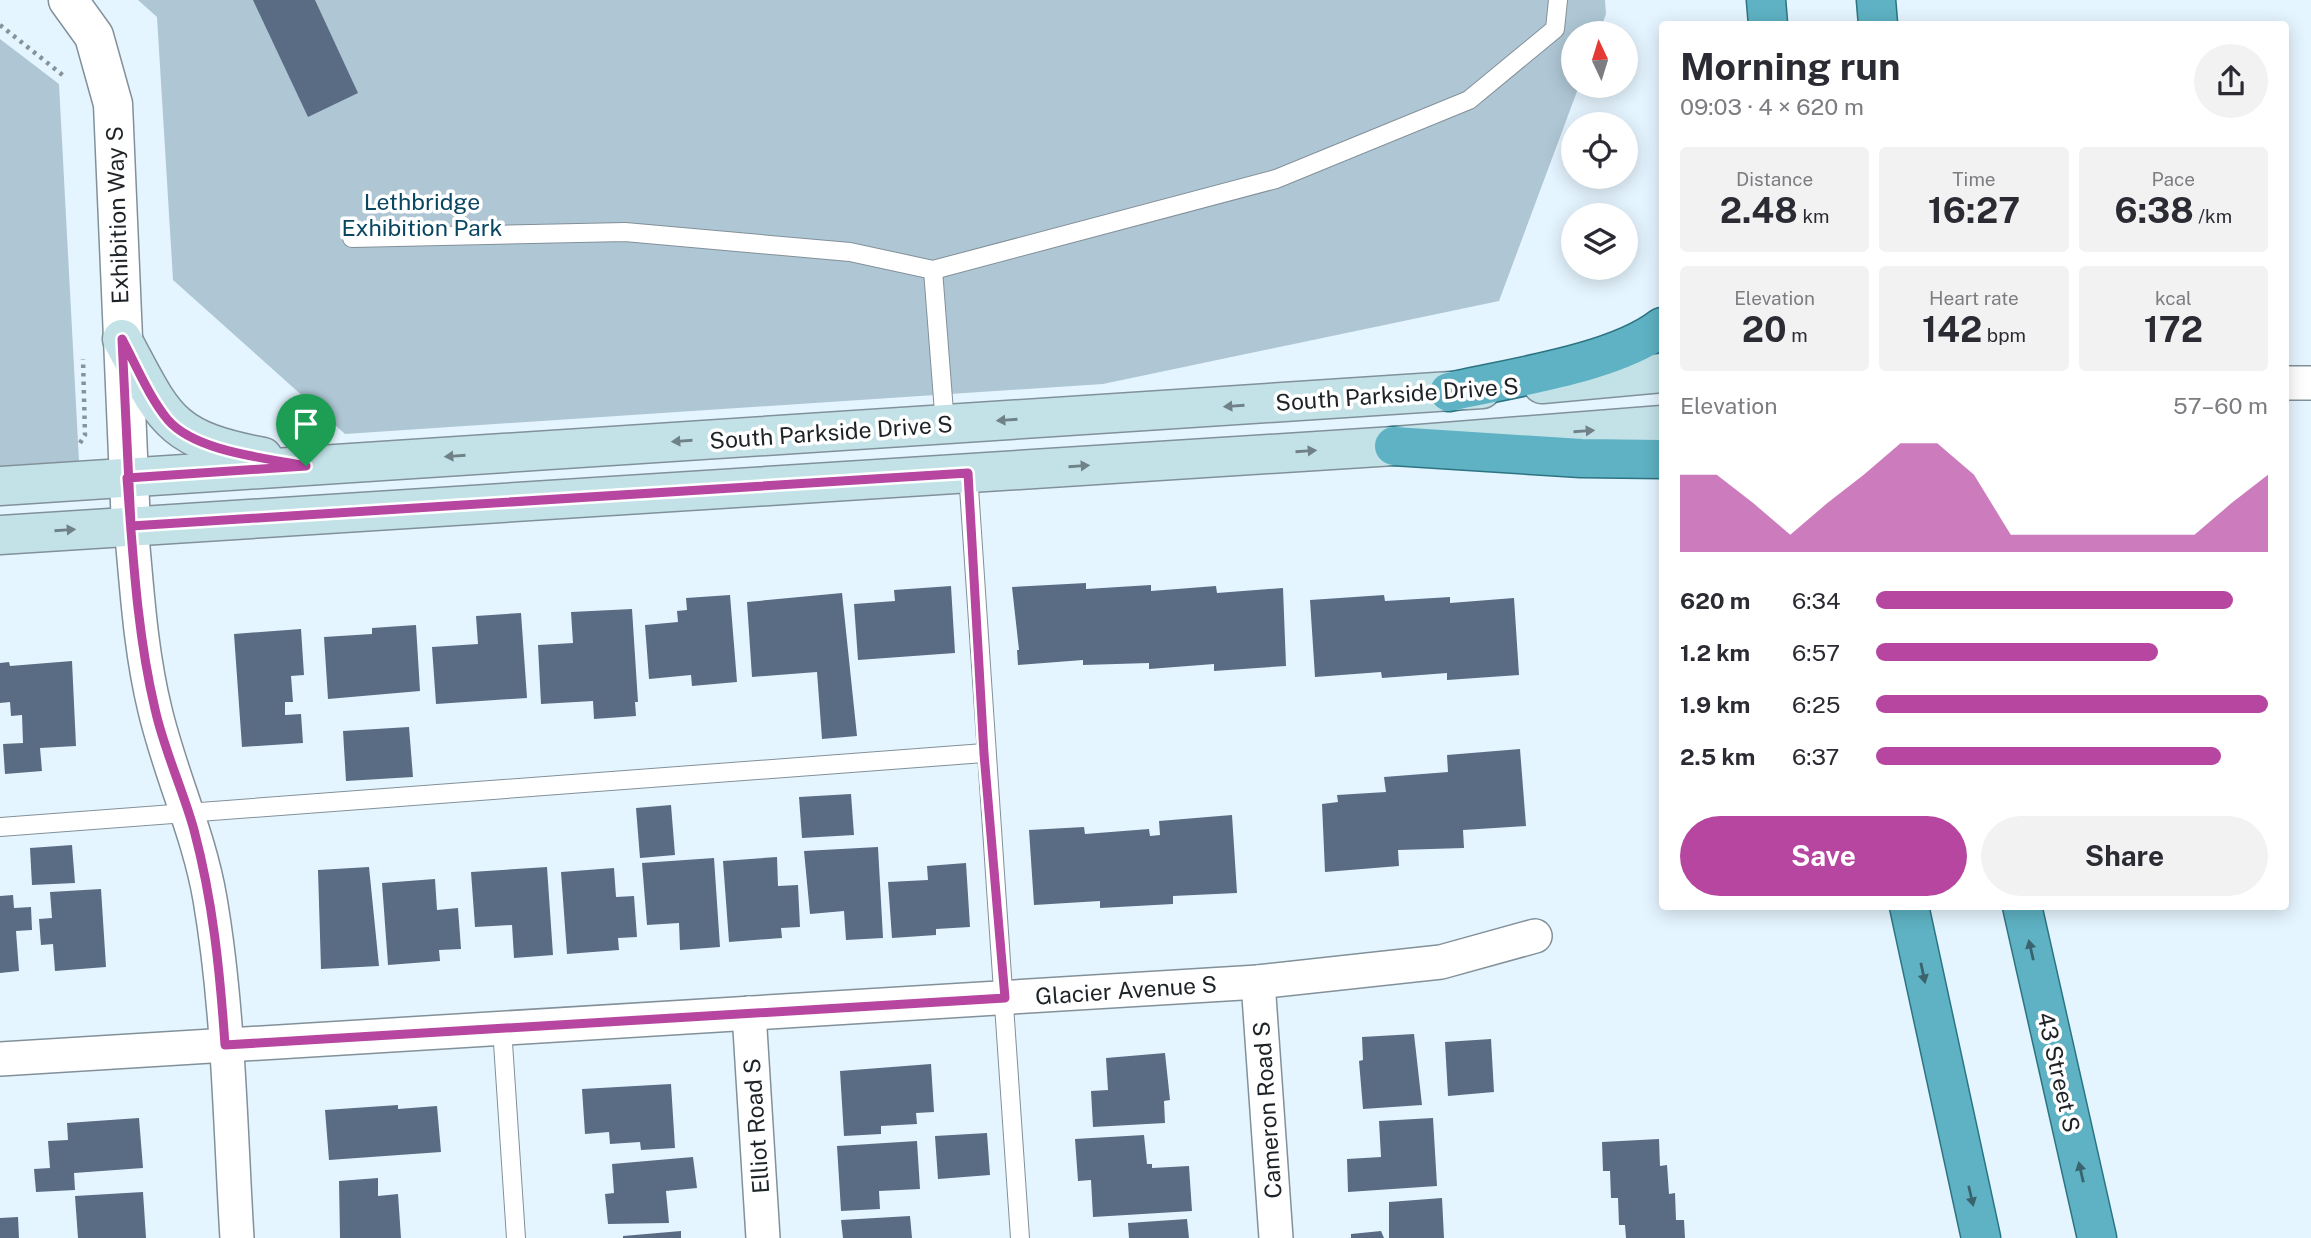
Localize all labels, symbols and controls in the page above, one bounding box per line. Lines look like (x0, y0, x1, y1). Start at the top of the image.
north arrow (1561, 21, 1638, 98)
map controls (1561, 21, 1638, 280)
text: Morning run (1680, 44, 1901, 89)
button: share (2194, 44, 2268, 118)
text: 09:03 · 4 × 620 m (1680, 93, 1864, 120)
button: locate (1561, 112, 1638, 189)
street label: Exhibition Way S (100, 126, 134, 304)
text: Distance (1736, 168, 1813, 190)
text: Time (1952, 168, 1996, 190)
text: Pace (2152, 168, 2195, 190)
park label: Lethbridge Exhibition Park (341, 188, 503, 241)
text: 2.48 (1720, 190, 1798, 231)
text: 16:27 (1928, 190, 2020, 231)
text: 6:38 (2115, 190, 2194, 231)
button: layers (1561, 203, 1638, 280)
text: km (1798, 205, 1830, 227)
text: /km (2194, 205, 2232, 227)
text: Elevation (1734, 287, 1815, 309)
text: Heart rate (1929, 287, 2019, 309)
text: kcal (2155, 287, 2192, 309)
text: 20 (1742, 309, 1787, 350)
text: 142 (1922, 309, 1982, 350)
text: 172 (2144, 309, 2203, 350)
text: m (1787, 324, 1808, 346)
text: bpm (1982, 324, 2026, 346)
street label: South Parkside Drive S (1275, 372, 1519, 416)
text: Elevation (1680, 392, 1778, 419)
text: 57–60 m (2173, 392, 2268, 419)
pin (276, 394, 336, 466)
one-way arrow (1223, 400, 1245, 411)
icon: arrive (287, 405, 325, 443)
street label: South Parkside Drive S (709, 410, 953, 454)
one-way arrow (996, 415, 1018, 426)
one-way arrow (1574, 425, 1596, 436)
one-way arrow (671, 436, 693, 447)
one-way arrow (1296, 445, 1318, 456)
one-way arrow (444, 451, 466, 462)
one-way arrow (1069, 460, 1091, 471)
one-way arrow (55, 524, 77, 535)
text: 620 m (1680, 587, 1750, 614)
text: 6:34 (1792, 587, 1840, 614)
text: 1.2 km (1680, 639, 1750, 666)
text: 6:57 (1792, 639, 1840, 666)
text: 1.9 km (1680, 691, 1750, 718)
text: 6:25 (1792, 691, 1840, 718)
text: 2.5 km (1680, 743, 1755, 770)
text: 6:37 (1792, 743, 1839, 770)
button: Save (1680, 816, 1967, 896)
button: Share (1981, 816, 2268, 896)
one-way arrow (2026, 939, 2037, 961)
one-way arrow (1918, 962, 1929, 984)
street label: Glacier Avenue S (1034, 970, 1218, 1010)
street label: 43 Street S (2032, 1009, 2086, 1135)
street label: Cameron Road S (1247, 1021, 1287, 1199)
street label: Elliot Road S (738, 1057, 774, 1195)
one-way arrow (2075, 1161, 2086, 1183)
one-way arrow (1966, 1185, 1977, 1207)

